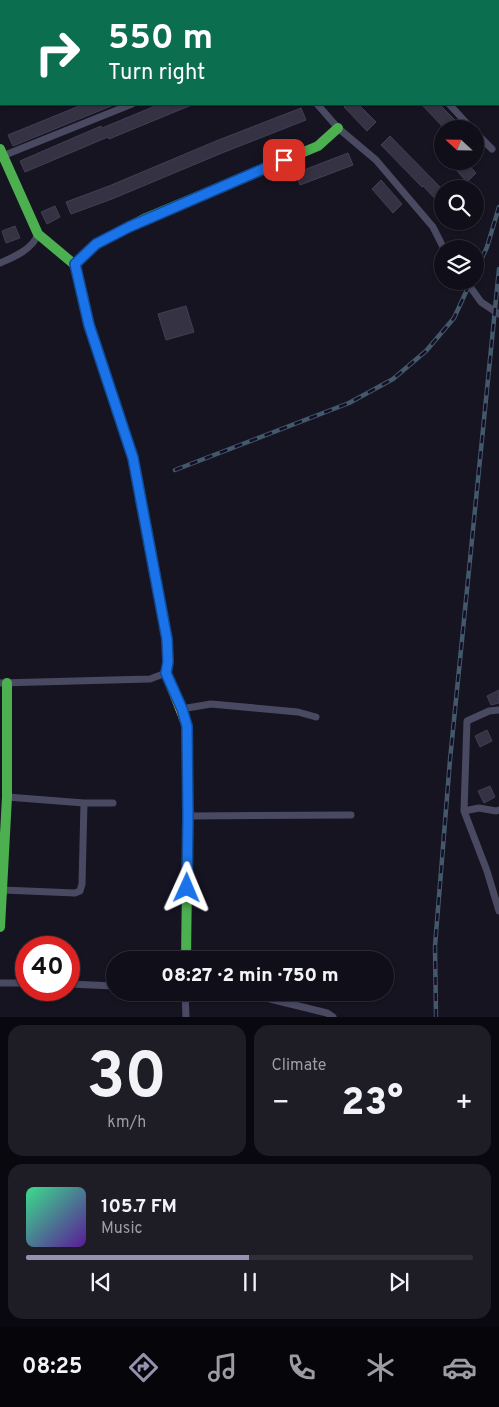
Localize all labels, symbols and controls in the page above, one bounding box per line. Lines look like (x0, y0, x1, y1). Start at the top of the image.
text: 550 m (108, 17, 213, 61)
icon: right (25, 20, 90, 85)
text: Turn right (108, 60, 205, 87)
north arrow (434, 120, 484, 170)
map controls (434, 120, 484, 290)
pin (263, 139, 305, 181)
icon: arrive (270, 146, 298, 174)
button: search (434, 180, 484, 230)
button: layers (434, 240, 484, 290)
position arrow (160, 861, 212, 913)
speed limit sign: 40 (15, 936, 80, 1001)
text: 08:27 · 2 min · 750 m (161, 964, 339, 988)
text: 30 (86, 1039, 167, 1121)
text: Climate (272, 1056, 326, 1076)
text: 23° (341, 1080, 403, 1129)
text: − (272, 1086, 290, 1122)
text: + (455, 1086, 473, 1122)
text: km/h (107, 1113, 146, 1133)
text: 105.7 FM (101, 1195, 177, 1219)
text: Music (101, 1219, 142, 1239)
icon: previous (87, 1268, 115, 1296)
icon: pause (236, 1268, 264, 1296)
icon: next (385, 1268, 413, 1296)
icon: directions (126, 1350, 161, 1385)
icon: music (205, 1350, 240, 1385)
icon: phone (284, 1350, 319, 1385)
icon: climate (363, 1350, 398, 1385)
icon: car (442, 1350, 477, 1385)
text: 08:25 (22, 1354, 83, 1381)

